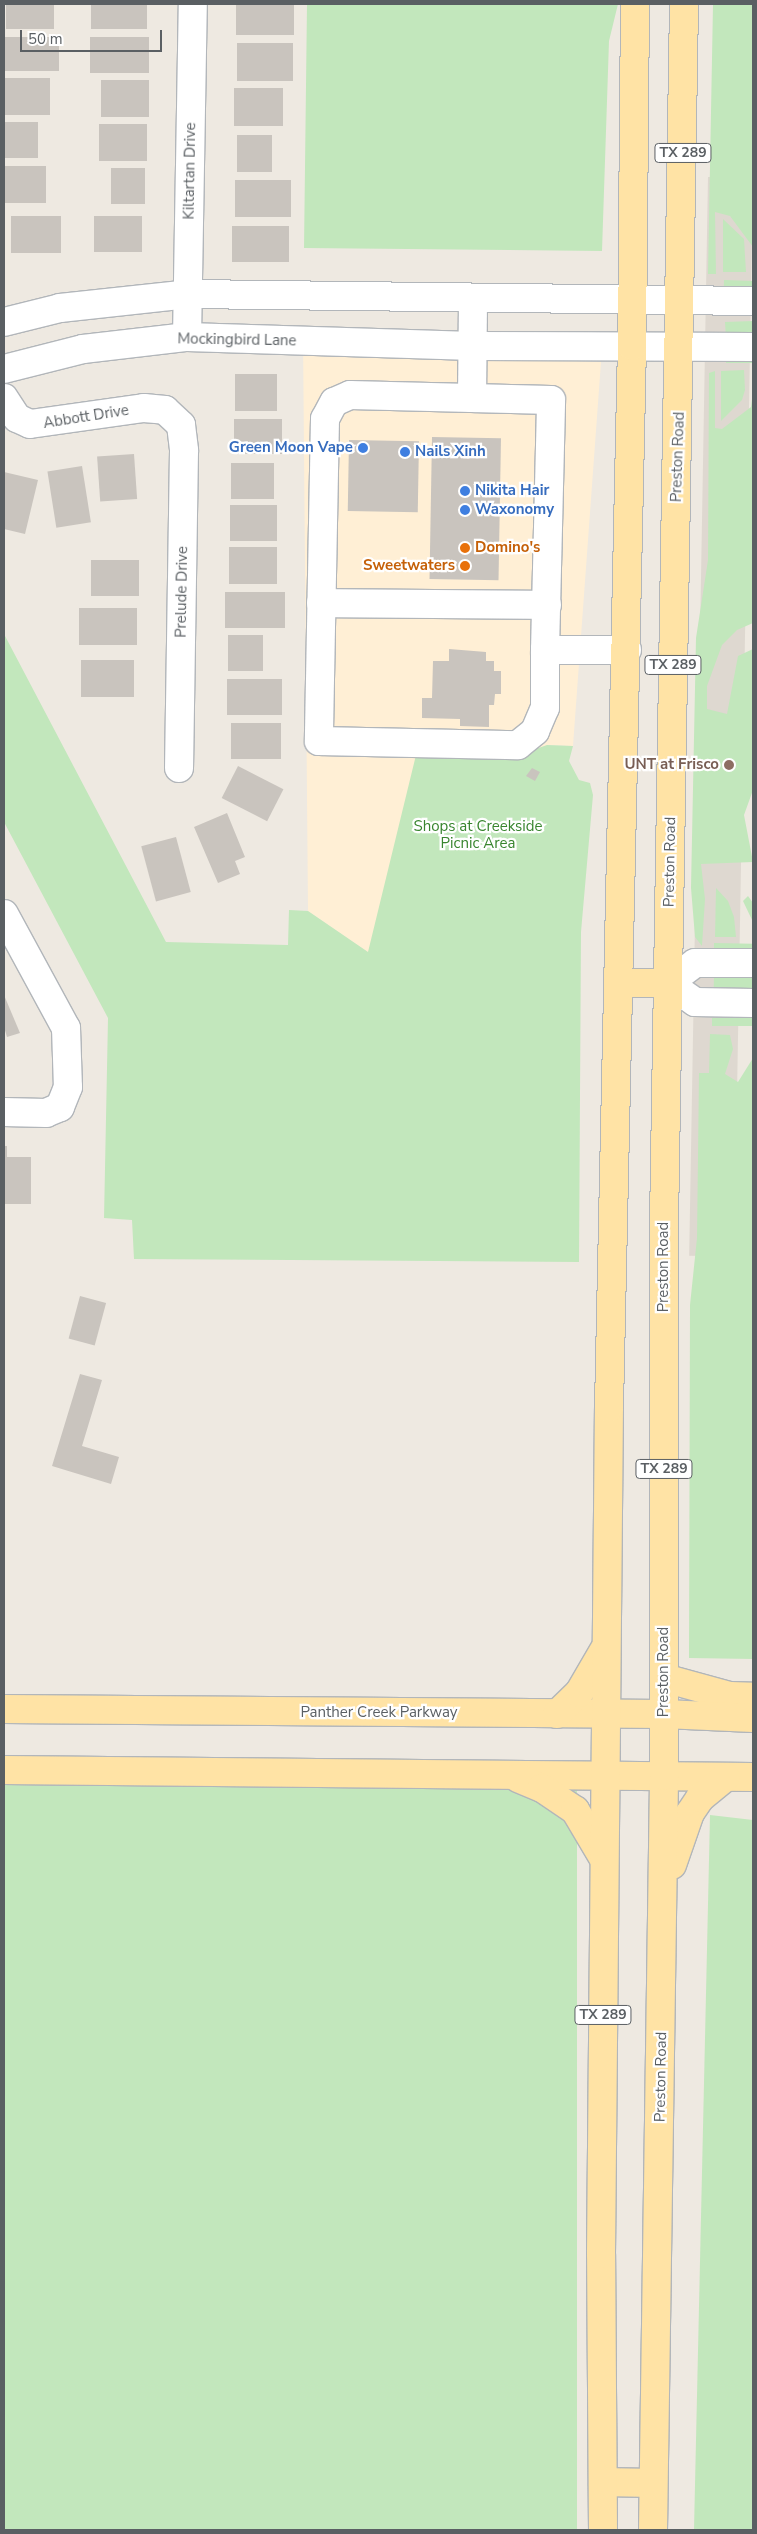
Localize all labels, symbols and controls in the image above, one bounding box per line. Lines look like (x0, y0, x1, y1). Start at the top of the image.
scale bar (22, 20, 165, 52)
text: 50 m (28, 29, 63, 49)
street label: Kiltartan Drive (180, 122, 200, 220)
road number: TX 289 (654, 142, 712, 164)
street label: Mockingbird Lane (177, 330, 297, 350)
street label: Abbott Drive (42, 401, 130, 433)
street label: Preston Road (667, 411, 689, 503)
place label: Green Moon Vape (229, 439, 353, 457)
marker: Green Moon Vape (357, 442, 369, 454)
place label: Nails Xinh (415, 443, 486, 461)
marker: Nails Xinh (399, 446, 411, 458)
place label: Nikita Hair (475, 482, 549, 500)
marker: Nikita Hair (459, 485, 471, 497)
place label: Waxonomy (475, 501, 554, 519)
marker: Waxonomy (459, 504, 471, 516)
place label: Domino's (475, 539, 540, 557)
marker: Domino's (459, 542, 471, 554)
street label: Prelude Drive (172, 546, 192, 638)
place label: Sweetwaters (363, 557, 455, 575)
marker: Sweetwaters (459, 560, 471, 572)
road number: TX 289 (644, 654, 702, 676)
place label: UNT at Frisco (624, 756, 719, 774)
marker: UNT at Frisco (723, 759, 735, 771)
park label: Shops at Creekside Picnic Area (413, 817, 543, 852)
street label: Preston Road (660, 817, 680, 907)
street label: Preston Road (655, 1222, 673, 1312)
road number: TX 289 (635, 1458, 693, 1480)
street label: Preston Road (655, 1627, 673, 1717)
street label: Panther Creek Parkway (300, 1704, 458, 1722)
road number: TX 289 (574, 2004, 632, 2026)
street label: Preston Road (651, 2032, 671, 2122)

